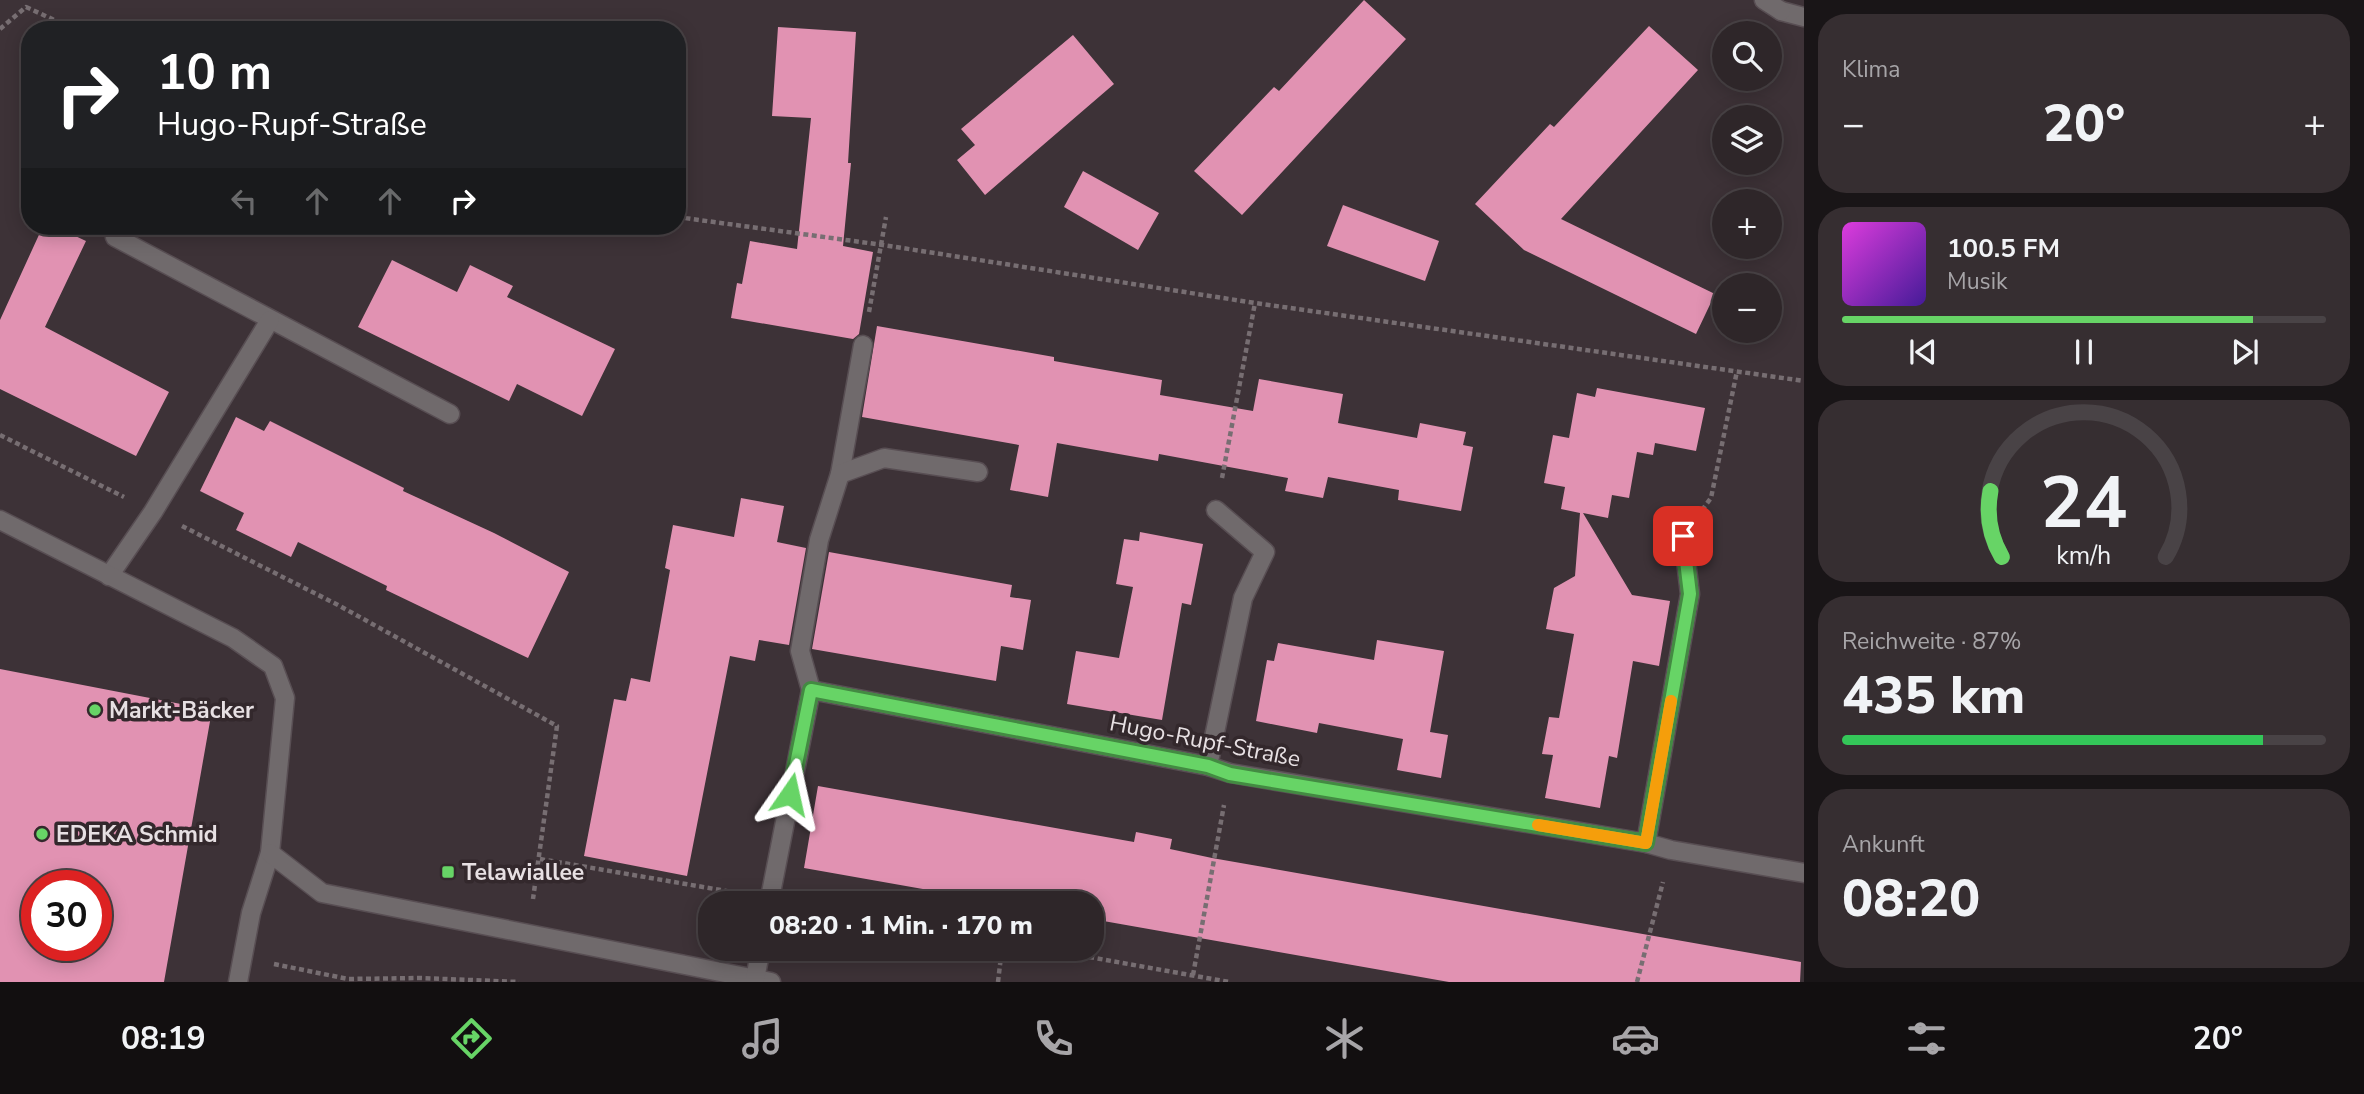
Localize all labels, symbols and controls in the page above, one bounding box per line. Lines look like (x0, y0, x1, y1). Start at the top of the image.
map controls (1712, 21, 1782, 343)
button: search (1712, 21, 1782, 91)
text: 10 m (157, 39, 272, 106)
icon: right (42, 49, 133, 140)
text: Klima (1842, 54, 1900, 85)
text: 20° (2043, 88, 2125, 159)
text: − (1842, 99, 1865, 150)
text: + (2303, 99, 2326, 150)
text: Hugo-Rupf-Straße (157, 103, 427, 146)
button: layers (1712, 105, 1782, 175)
icon: left (225, 182, 263, 220)
icon: ahead (298, 182, 336, 220)
icon: ahead (371, 182, 409, 220)
icon: right (444, 182, 482, 220)
button: + (1712, 189, 1782, 259)
text: 100.5 FM (1947, 231, 2060, 266)
text: Musik (1947, 266, 2007, 297)
button: − (1712, 273, 1782, 343)
icon: previous (1904, 333, 1942, 371)
icon: pause (2065, 333, 2103, 371)
icon: next (2226, 333, 2264, 371)
text: 24 (2040, 453, 2128, 553)
pin (1653, 506, 1713, 566)
icon: arrive (1664, 517, 1702, 555)
text: km/h (2056, 539, 2112, 573)
text: Reichweite · 87% (1842, 626, 2021, 657)
text: 435 km (1842, 660, 2025, 731)
place label: Markt-Bäcker (109, 695, 254, 726)
marker: Markt-Bäcker (87, 702, 103, 718)
street label: Hugo-Rupf-Straße (1107, 707, 1303, 775)
position arrow (753, 757, 827, 831)
place label: EDEKA Schmid (56, 819, 218, 850)
marker: EDEKA Schmid (34, 826, 50, 842)
text: Ankunft (1842, 829, 1924, 860)
place label: Telawiallee (462, 857, 584, 888)
text: 08:20 (1842, 863, 1980, 934)
marker: Telawiallee (440, 864, 456, 880)
speed limit sign: 30 (21, 870, 112, 961)
text: 08:20 · 1 Min. · 170 m (769, 908, 1033, 943)
icon: directions (447, 1014, 496, 1063)
icon: music (738, 1014, 787, 1063)
icon: phone (1029, 1014, 1078, 1063)
icon: climate (1320, 1014, 1369, 1063)
icon: car (1611, 1014, 1660, 1063)
icon: filters (1902, 1014, 1951, 1063)
text: 08:19 (121, 1017, 206, 1060)
text: 20° (2192, 1017, 2243, 1060)

